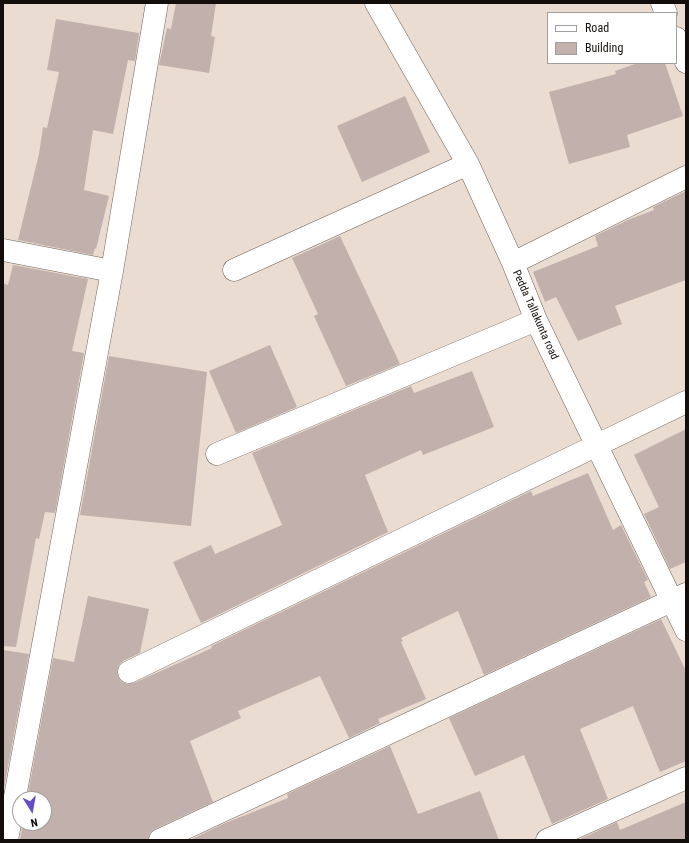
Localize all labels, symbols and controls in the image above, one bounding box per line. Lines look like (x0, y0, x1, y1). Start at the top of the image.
legend (547, 12, 677, 64)
text: Road (585, 21, 609, 35)
text: Building (585, 41, 623, 55)
street label: Pedda Tallakunta road (509, 268, 561, 362)
north arrow (12, 791, 52, 831)
text: N (30, 815, 39, 829)

